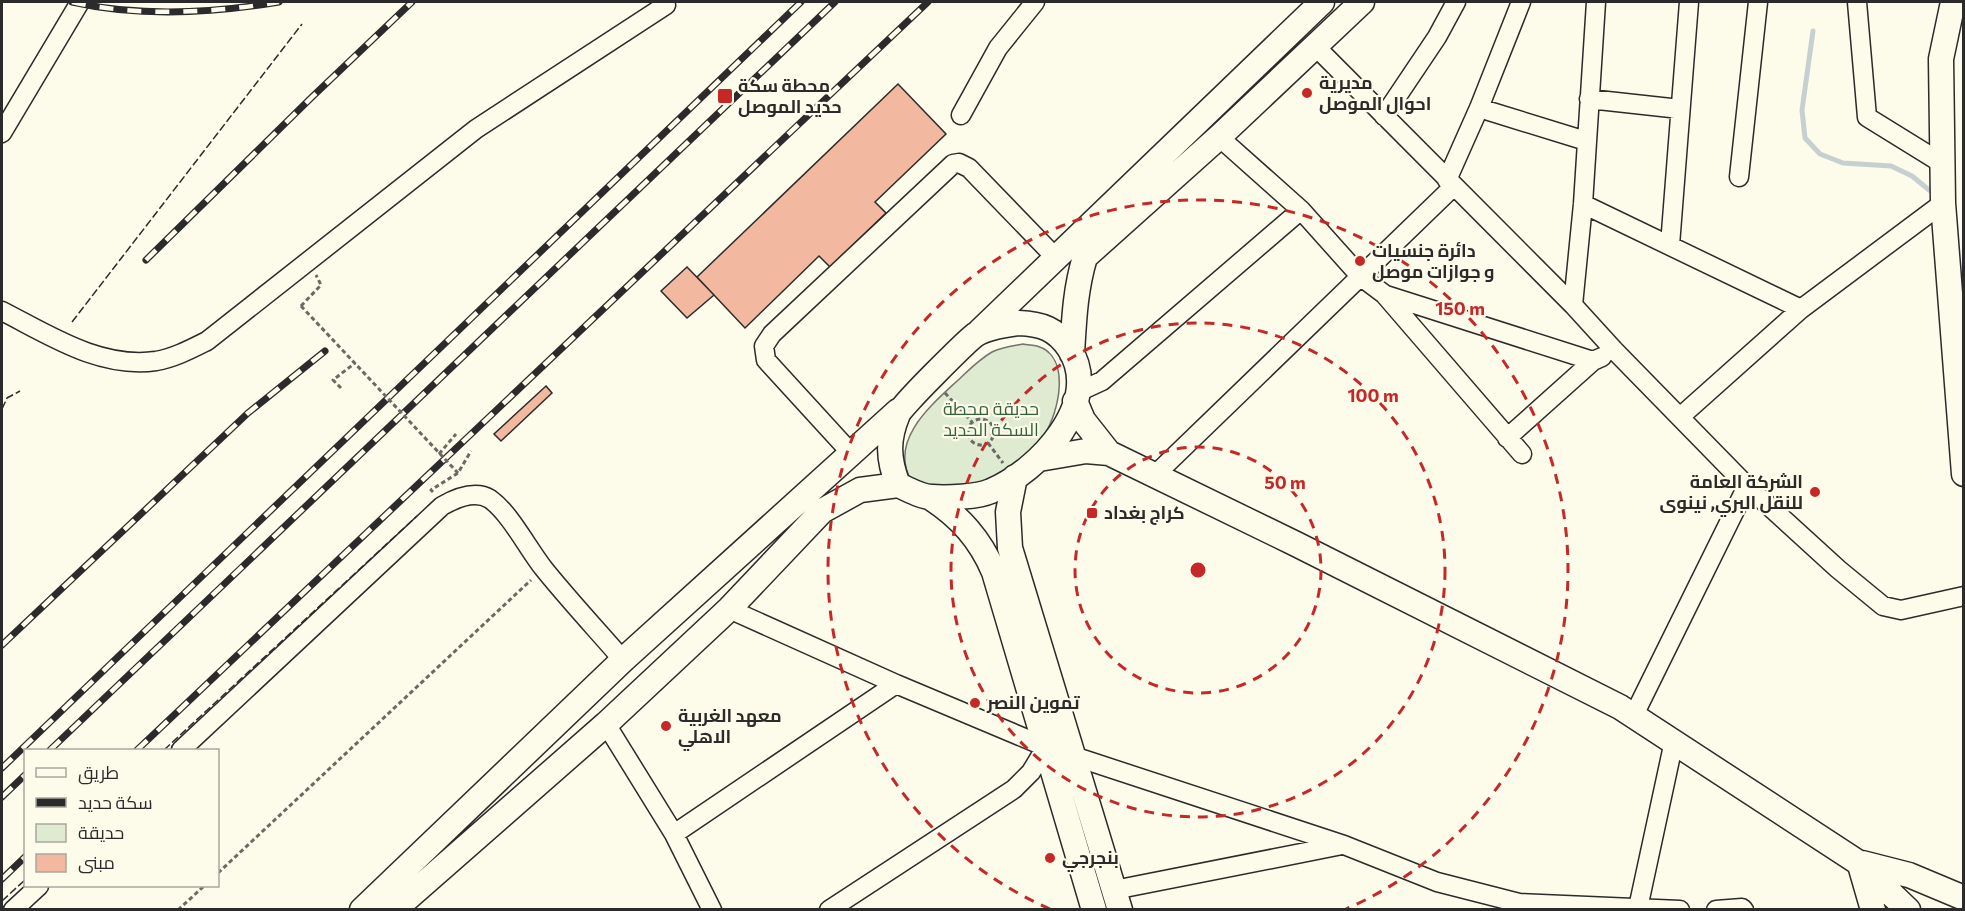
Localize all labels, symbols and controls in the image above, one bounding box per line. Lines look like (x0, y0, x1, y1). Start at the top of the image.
place label: مديرية احوال الموصل (1319, 71, 1431, 115)
place label: محطة سكة حديد الموصل (738, 74, 842, 118)
marker: مديرية احوال الموصل (1300, 86, 1314, 100)
marker: محطة سكة حديد الموصل (716, 87, 734, 105)
place label: دائرة جنسيات و جوازات موصل (1372, 239, 1495, 283)
marker: دائرة جنسيات و جوازات موصل (1353, 254, 1367, 268)
text: 150 m (1435, 297, 1485, 319)
text: 100 m (1347, 384, 1399, 406)
park label: حديقة محطة السكة الحديد (943, 397, 1039, 440)
place label: الشركة العامة للنقل البري, نينوى (1660, 470, 1803, 517)
text: 50 m (1264, 471, 1306, 493)
marker: الشركة العامة للنقل البري, نينوى (1808, 485, 1822, 499)
place label: كراج بغداد (1104, 501, 1185, 525)
marker: كراج بغداد (1085, 506, 1099, 520)
centre of rings (1188, 560, 1208, 580)
place label: تموين النصر (986, 691, 1080, 714)
marker: تموين النصر (968, 696, 982, 710)
place label: معهد الغربية الاهلي (678, 704, 782, 752)
marker: معهد الغربية الاهلي (659, 719, 673, 733)
legend (24, 749, 219, 887)
text: طريق (78, 761, 119, 785)
text: سكة حديد (78, 791, 153, 813)
text: حديقة (78, 821, 124, 843)
place label: بنجرجي (1062, 846, 1119, 873)
text: مبنى (78, 851, 115, 874)
marker: بنجرجي (1043, 851, 1057, 865)

